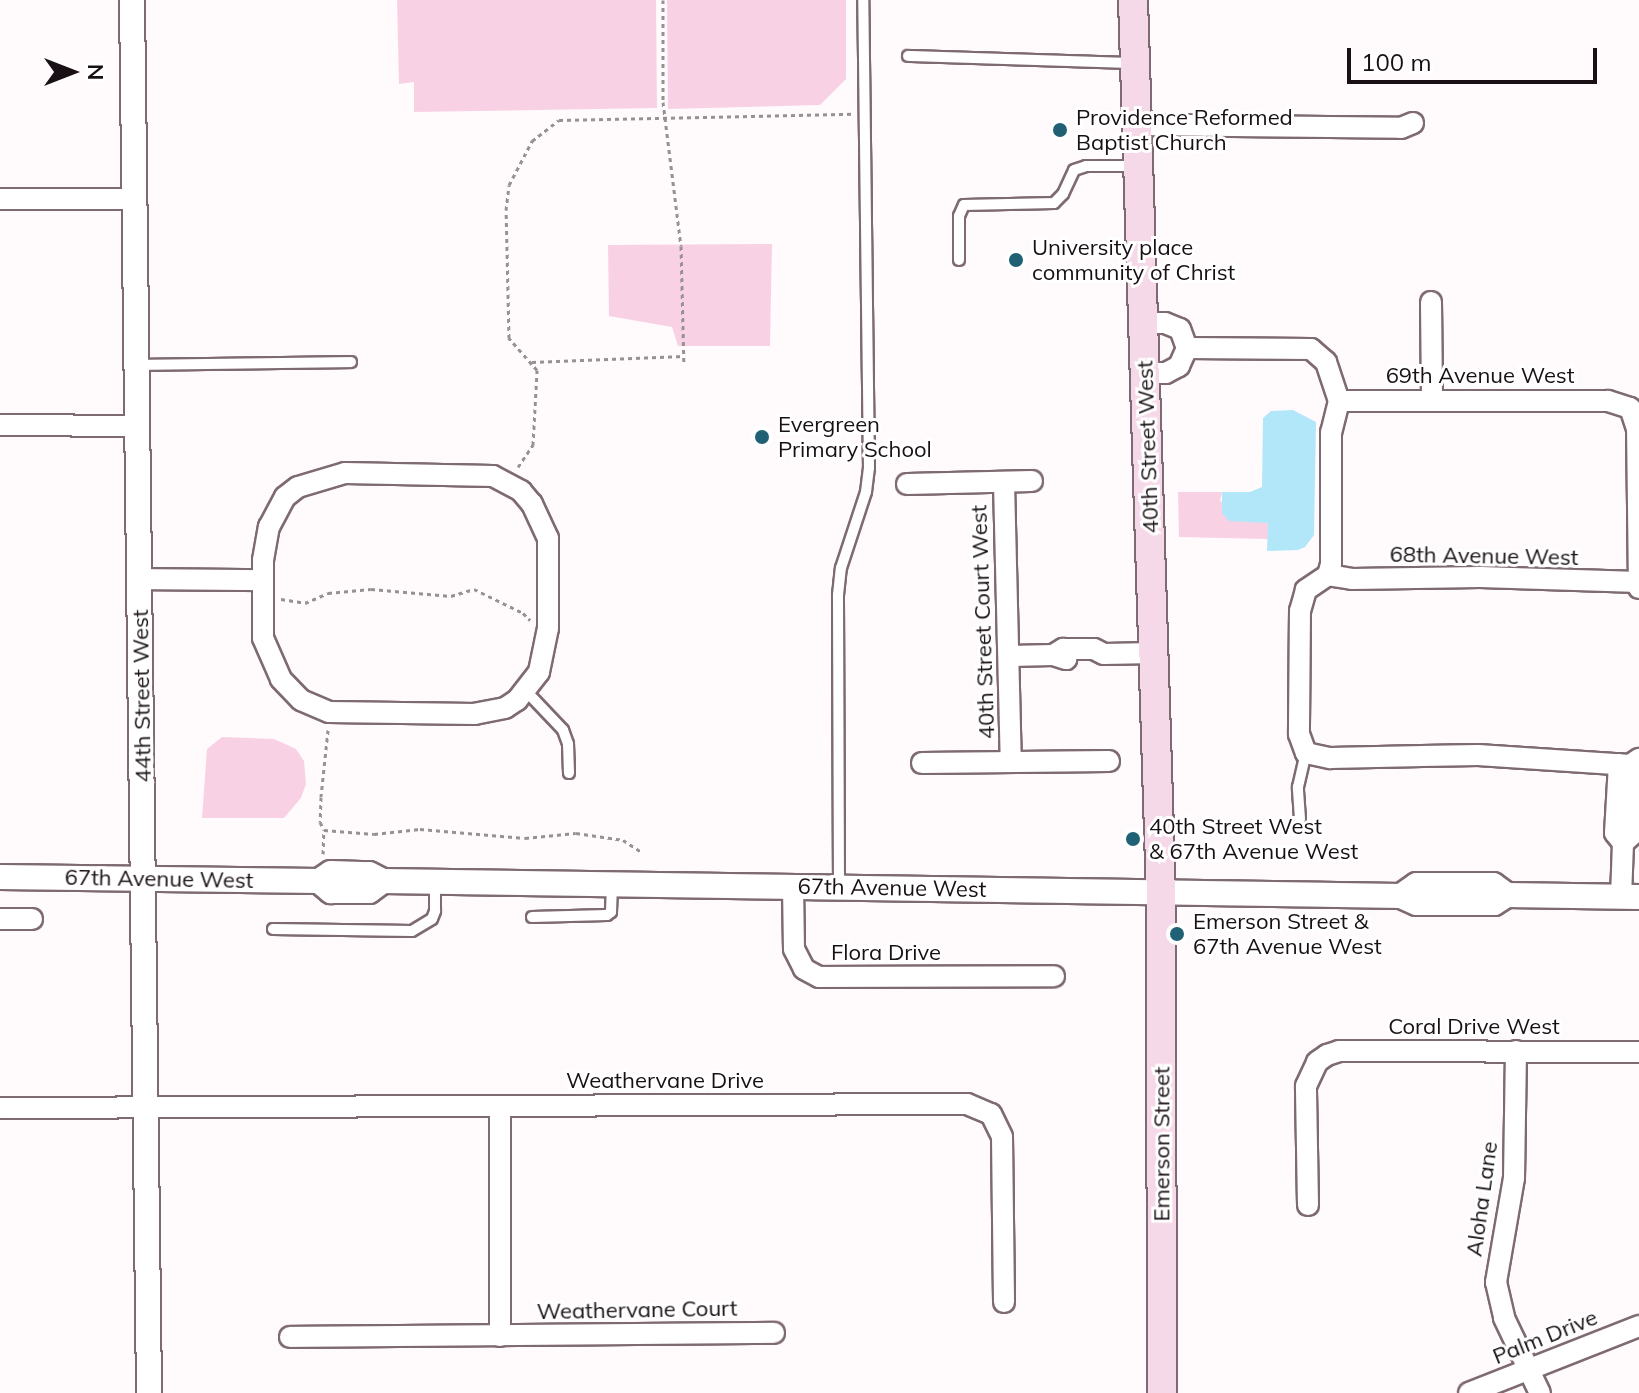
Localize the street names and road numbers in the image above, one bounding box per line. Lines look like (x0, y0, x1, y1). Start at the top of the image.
street label: 40th Street West (1132, 360, 1164, 534)
street label: 69th Avenue West (1386, 363, 1574, 389)
street label: 40th Street Court West (966, 504, 1000, 740)
street label: 68th Avenue West (1389, 541, 1579, 571)
street label: 44th Street West (127, 609, 157, 783)
street label: 67th Avenue West (64, 864, 254, 894)
street label: 67th Avenue West (797, 873, 987, 903)
street label: Flora Drive (831, 940, 941, 966)
street label: Coral Drive West (1388, 1014, 1560, 1040)
street label: Emerson Street (1149, 1066, 1175, 1222)
street label: Weathervane Drive (566, 1068, 764, 1094)
street label: Aloha Lane (1461, 1140, 1503, 1258)
street label: Weathervane Court (536, 1295, 738, 1325)
street label: Palm Drive (1489, 1304, 1601, 1370)

